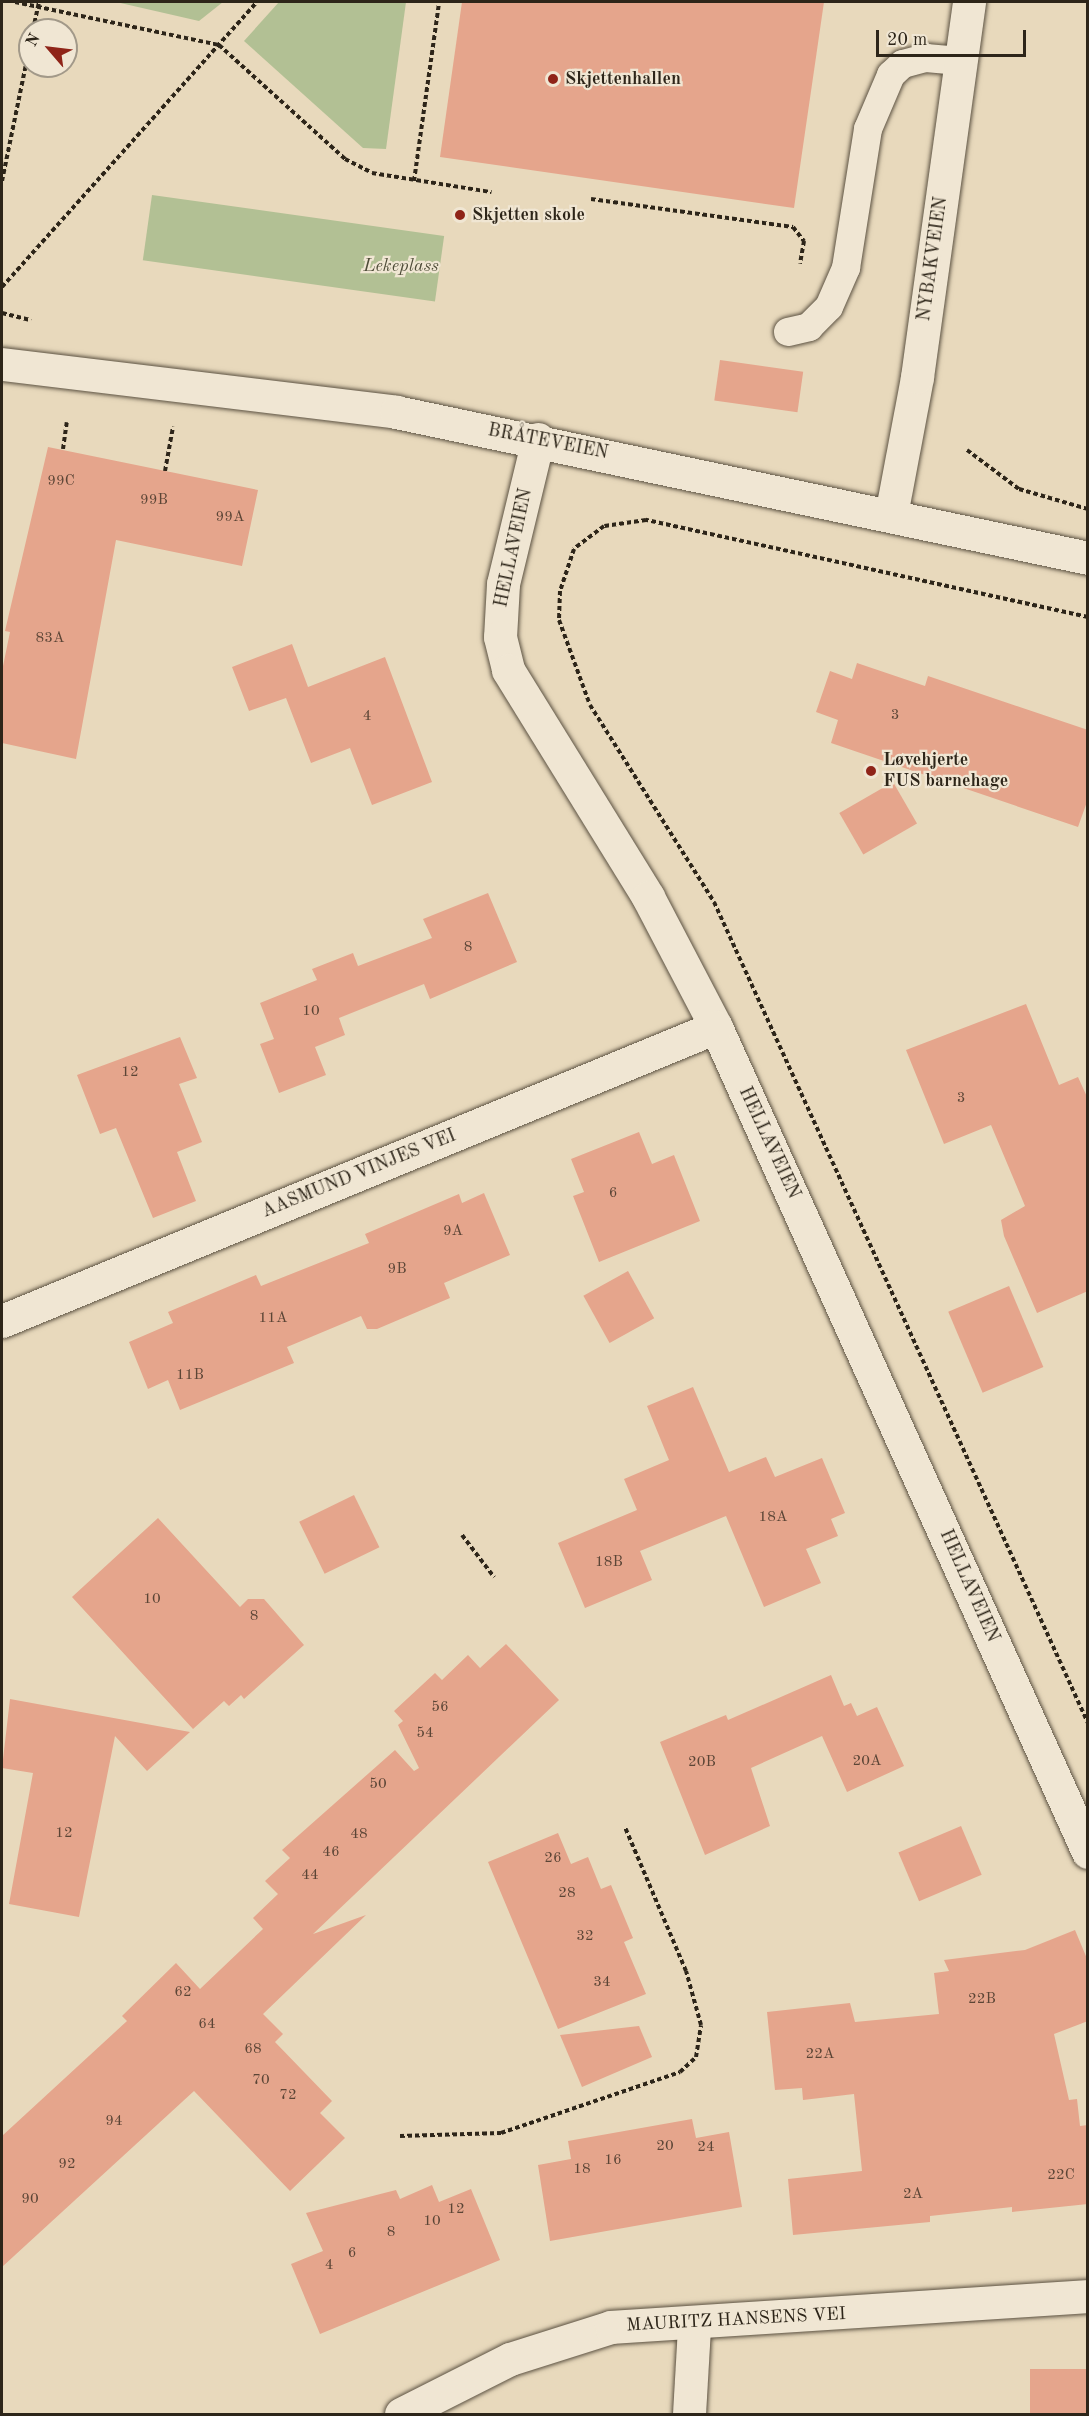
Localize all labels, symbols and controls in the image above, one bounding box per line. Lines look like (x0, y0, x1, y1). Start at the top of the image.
north arrow (18, 18, 78, 78)
scale bar (879, 18, 1029, 56)
text: N (24, 31, 44, 50)
text: 20 m (887, 31, 927, 49)
place label: Skjettenhallen (565, 68, 681, 90)
marker: Skjettenhallen (546, 72, 560, 86)
street label: NYBAKVEIEN (914, 195, 952, 323)
place label: Skjetten skole (472, 204, 585, 226)
marker: Skjetten skole (453, 208, 467, 222)
park label: Lekeplass (363, 255, 439, 277)
street label: BRÅTEVEIEN (486, 420, 610, 464)
house number: 99C (47, 473, 75, 491)
street label: HELLAVEIEN (491, 486, 537, 610)
house number: 99B (140, 492, 168, 510)
house number: 99A (216, 509, 244, 527)
house number: 83A (36, 630, 64, 648)
house number: 3 (891, 707, 899, 725)
house number: 4 (363, 708, 371, 726)
place label: Løvehjerte FUS barnehage (883, 750, 1008, 792)
marker: Løvehjerte FUS barnehage (864, 764, 878, 778)
house number: 8 (464, 939, 472, 957)
house number: 10 (302, 1003, 320, 1021)
house number: 12 (121, 1064, 139, 1082)
street label: HELLAVEIEN (734, 1084, 804, 1202)
house number: 3 (957, 1090, 965, 1108)
street label: AASMUND VINJES VEI (259, 1125, 459, 1223)
house number: 6 (609, 1185, 617, 1203)
house number: 9A (443, 1223, 463, 1241)
house number: 9B (387, 1261, 407, 1279)
house number: 11A (259, 1310, 287, 1328)
house number: 11B (176, 1367, 204, 1385)
house number: 18A (759, 1509, 787, 1527)
street label: HELLAVEIEN (934, 1526, 1004, 1646)
house number: 18B (595, 1554, 623, 1572)
house number: 10 (143, 1591, 161, 1609)
house number: 8 (250, 1608, 258, 1626)
house number: 56 (431, 1699, 449, 1717)
house number: 54 (416, 1725, 434, 1743)
house number: 20A (853, 1753, 881, 1771)
house number: 20B (688, 1754, 716, 1772)
house number: 50 (369, 1776, 387, 1794)
house number: 12 (55, 1825, 73, 1843)
house number: 48 (350, 1826, 368, 1844)
house number: 46 (322, 1844, 340, 1862)
house number: 26 (544, 1850, 562, 1868)
house number: 44 (301, 1867, 319, 1885)
house number: 28 (558, 1885, 576, 1903)
house number: 32 (576, 1928, 594, 1946)
house number: 34 (593, 1974, 611, 1992)
house number: 62 (174, 1984, 192, 2002)
house number: 22B (968, 1991, 996, 2009)
house number: 64 (198, 2016, 216, 2034)
house number: 68 (244, 2041, 262, 2059)
house number: 22A (806, 2046, 834, 2064)
house number: 70 (252, 2072, 270, 2090)
house number: 72 (279, 2087, 297, 2105)
house number: 94 (105, 2113, 123, 2131)
house number: 20 (656, 2138, 674, 2156)
house number: 24 (697, 2139, 715, 2157)
house number: 16 (604, 2152, 622, 2170)
house number: 92 (58, 2156, 76, 2174)
house number: 18 (573, 2161, 591, 2179)
house number: 22C (1047, 2167, 1075, 2185)
house number: 2A (903, 2186, 923, 2204)
house number: 90 (21, 2191, 39, 2209)
house number: 12 (447, 2201, 465, 2219)
house number: 10 (423, 2213, 441, 2231)
house number: 8 (387, 2224, 395, 2242)
house number: 6 (348, 2245, 356, 2263)
house number: 4 (325, 2257, 333, 2275)
street label: MAURITZ HANSENS VEI (626, 2303, 846, 2337)

